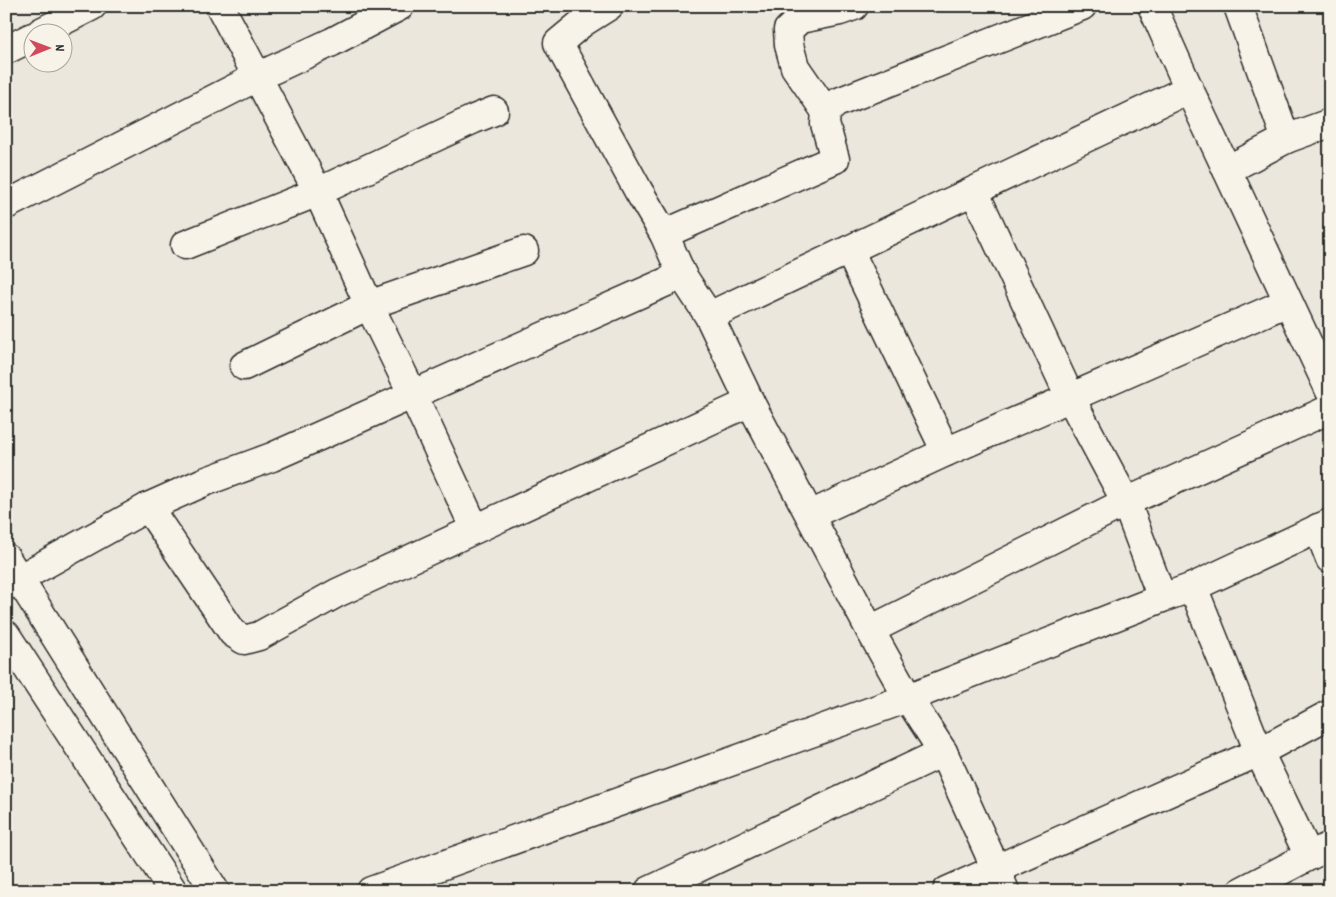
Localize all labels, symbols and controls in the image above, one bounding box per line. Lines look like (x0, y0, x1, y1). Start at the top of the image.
north arrow (22, 22, 72, 72)
text: N (49, 44, 69, 52)

